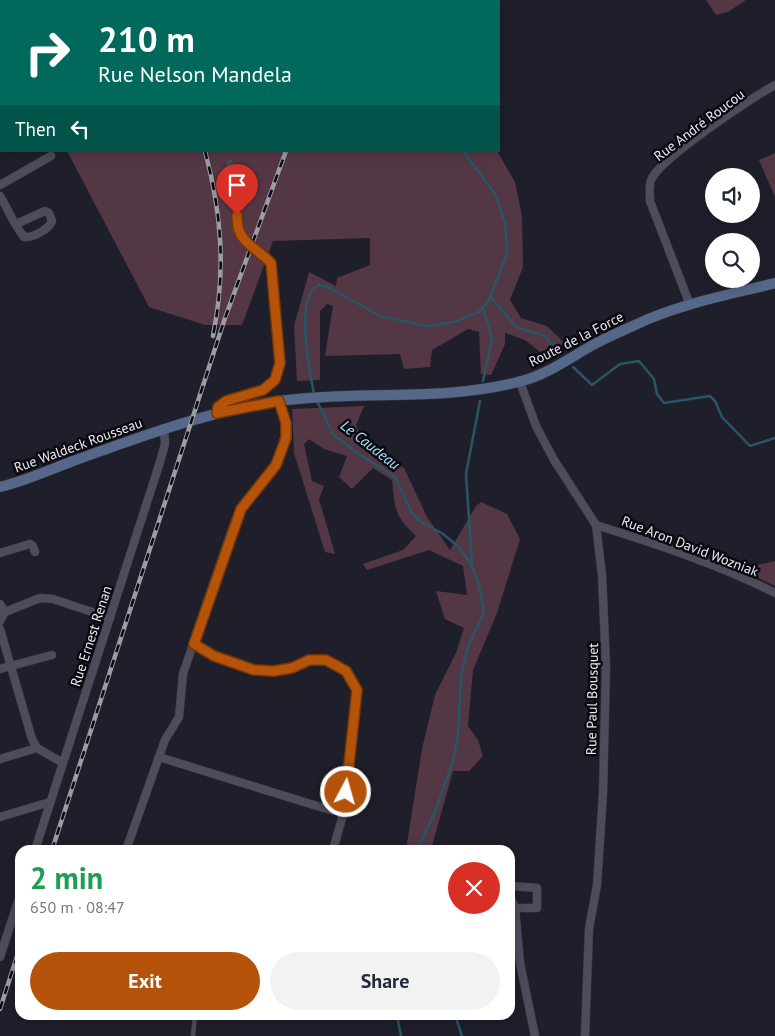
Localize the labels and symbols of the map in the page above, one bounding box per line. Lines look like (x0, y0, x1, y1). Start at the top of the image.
street label: Rue André Roucou (650, 85, 748, 165)
pin (216, 164, 258, 215)
street label: Route de la Force (526, 307, 626, 371)
street label: Rue Waldeck Rousseau (11, 413, 145, 477)
water label: Le Caudeau (337, 416, 404, 474)
street label: Rue Aron David Wozniak (619, 512, 761, 581)
street label: Rue Ernest Renan (66, 583, 116, 689)
street label: Rue Paul Bousquet (582, 642, 602, 755)
position arrow (319, 765, 371, 817)

